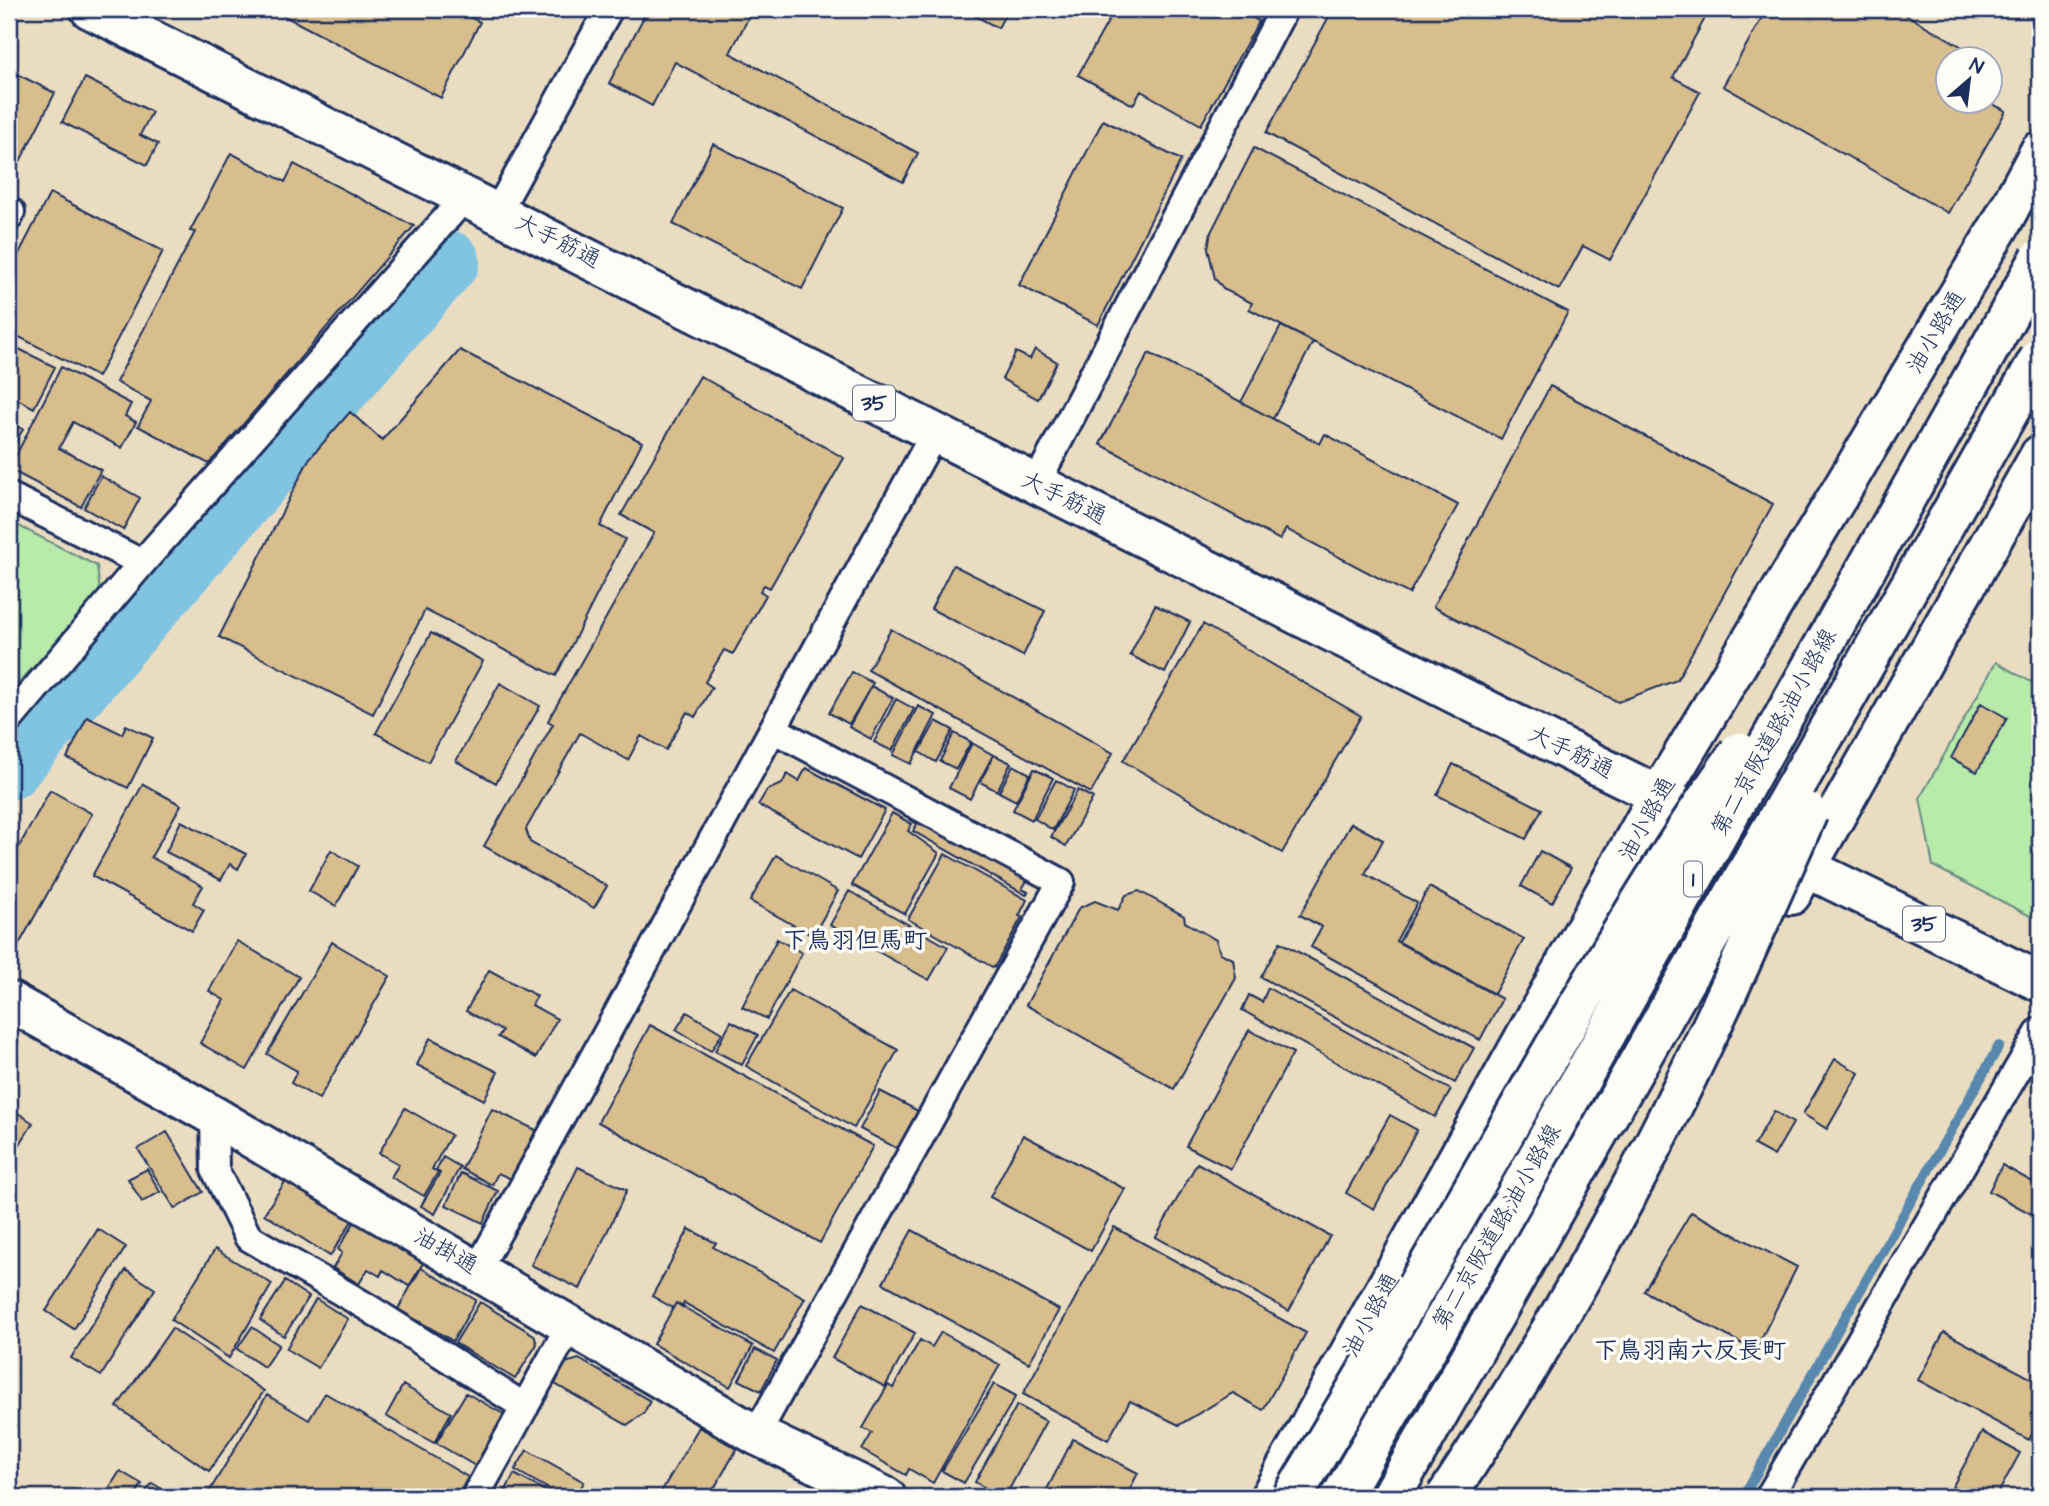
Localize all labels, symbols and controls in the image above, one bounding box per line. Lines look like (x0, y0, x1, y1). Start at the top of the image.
north arrow (1934, 46, 2004, 116)
text: N (1965, 52, 1988, 81)
street label: 大手筋通 (510, 206, 606, 276)
street label: 油小路通 (1899, 284, 1973, 380)
road number: 35 (853, 386, 895, 420)
street label: 大手筋通 (1016, 463, 1112, 533)
street label: 第二京阪道路;油小路線 (1704, 622, 1844, 842)
street label: 大手筋通 (1523, 717, 1619, 787)
street label: 油小路通 (1611, 771, 1683, 867)
road number: 1 (1684, 862, 1702, 896)
road number: 35 (1903, 906, 1945, 942)
district label: 下鳥羽但馬町 (783, 924, 927, 958)
street label: 第二京阪道路;油小路線 (1425, 1118, 1569, 1336)
street label: 油掛通 (408, 1220, 484, 1282)
street label: 油小路通 (1335, 1267, 1407, 1363)
district label: 下鳥羽南六反長町 (1594, 1334, 1786, 1368)

